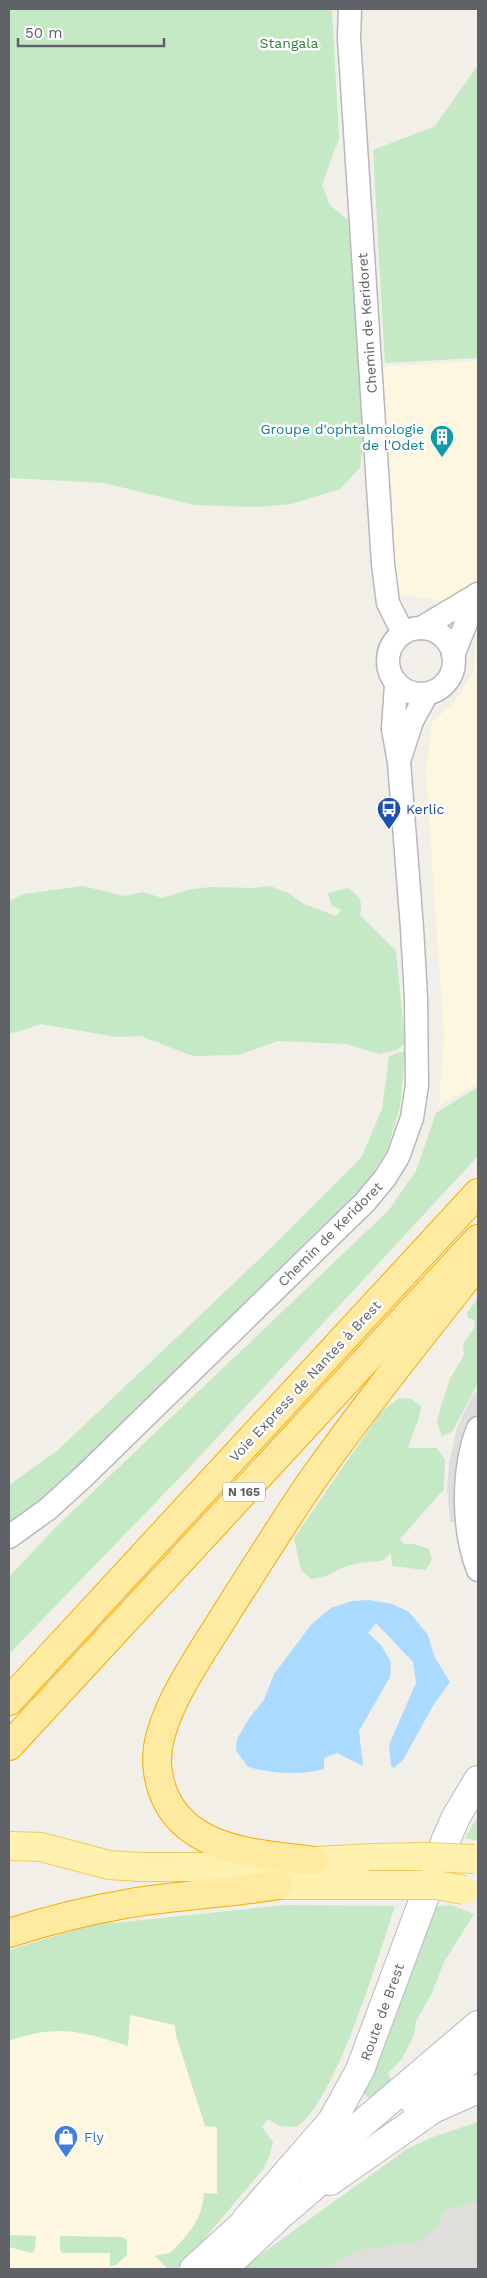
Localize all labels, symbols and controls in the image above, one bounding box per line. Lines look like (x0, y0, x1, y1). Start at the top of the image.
scale bar (18, 15, 164, 47)
text: 50 m (25, 24, 62, 42)
park label: Stangala (259, 35, 319, 51)
street label: Chemin de Keridoret (354, 252, 380, 394)
place label: Groupe d'ophtalmologie de l'Odet (260, 421, 424, 453)
building icon: Groupe d'ophtalmologie de l'Odet (429, 424, 455, 458)
bus stop icon: Kerlic (376, 796, 402, 830)
place label: Kerlic (406, 801, 444, 817)
street label: Chemin de Keridoret (274, 1178, 386, 1290)
street label: Voie Express de Nantes à Brest (226, 1297, 384, 1465)
road number: N 165 (223, 1482, 265, 1501)
street label: Route de Brest (357, 1961, 407, 2063)
shop icon: Fly (53, 2124, 79, 2158)
place label: Fly (84, 2129, 104, 2145)

